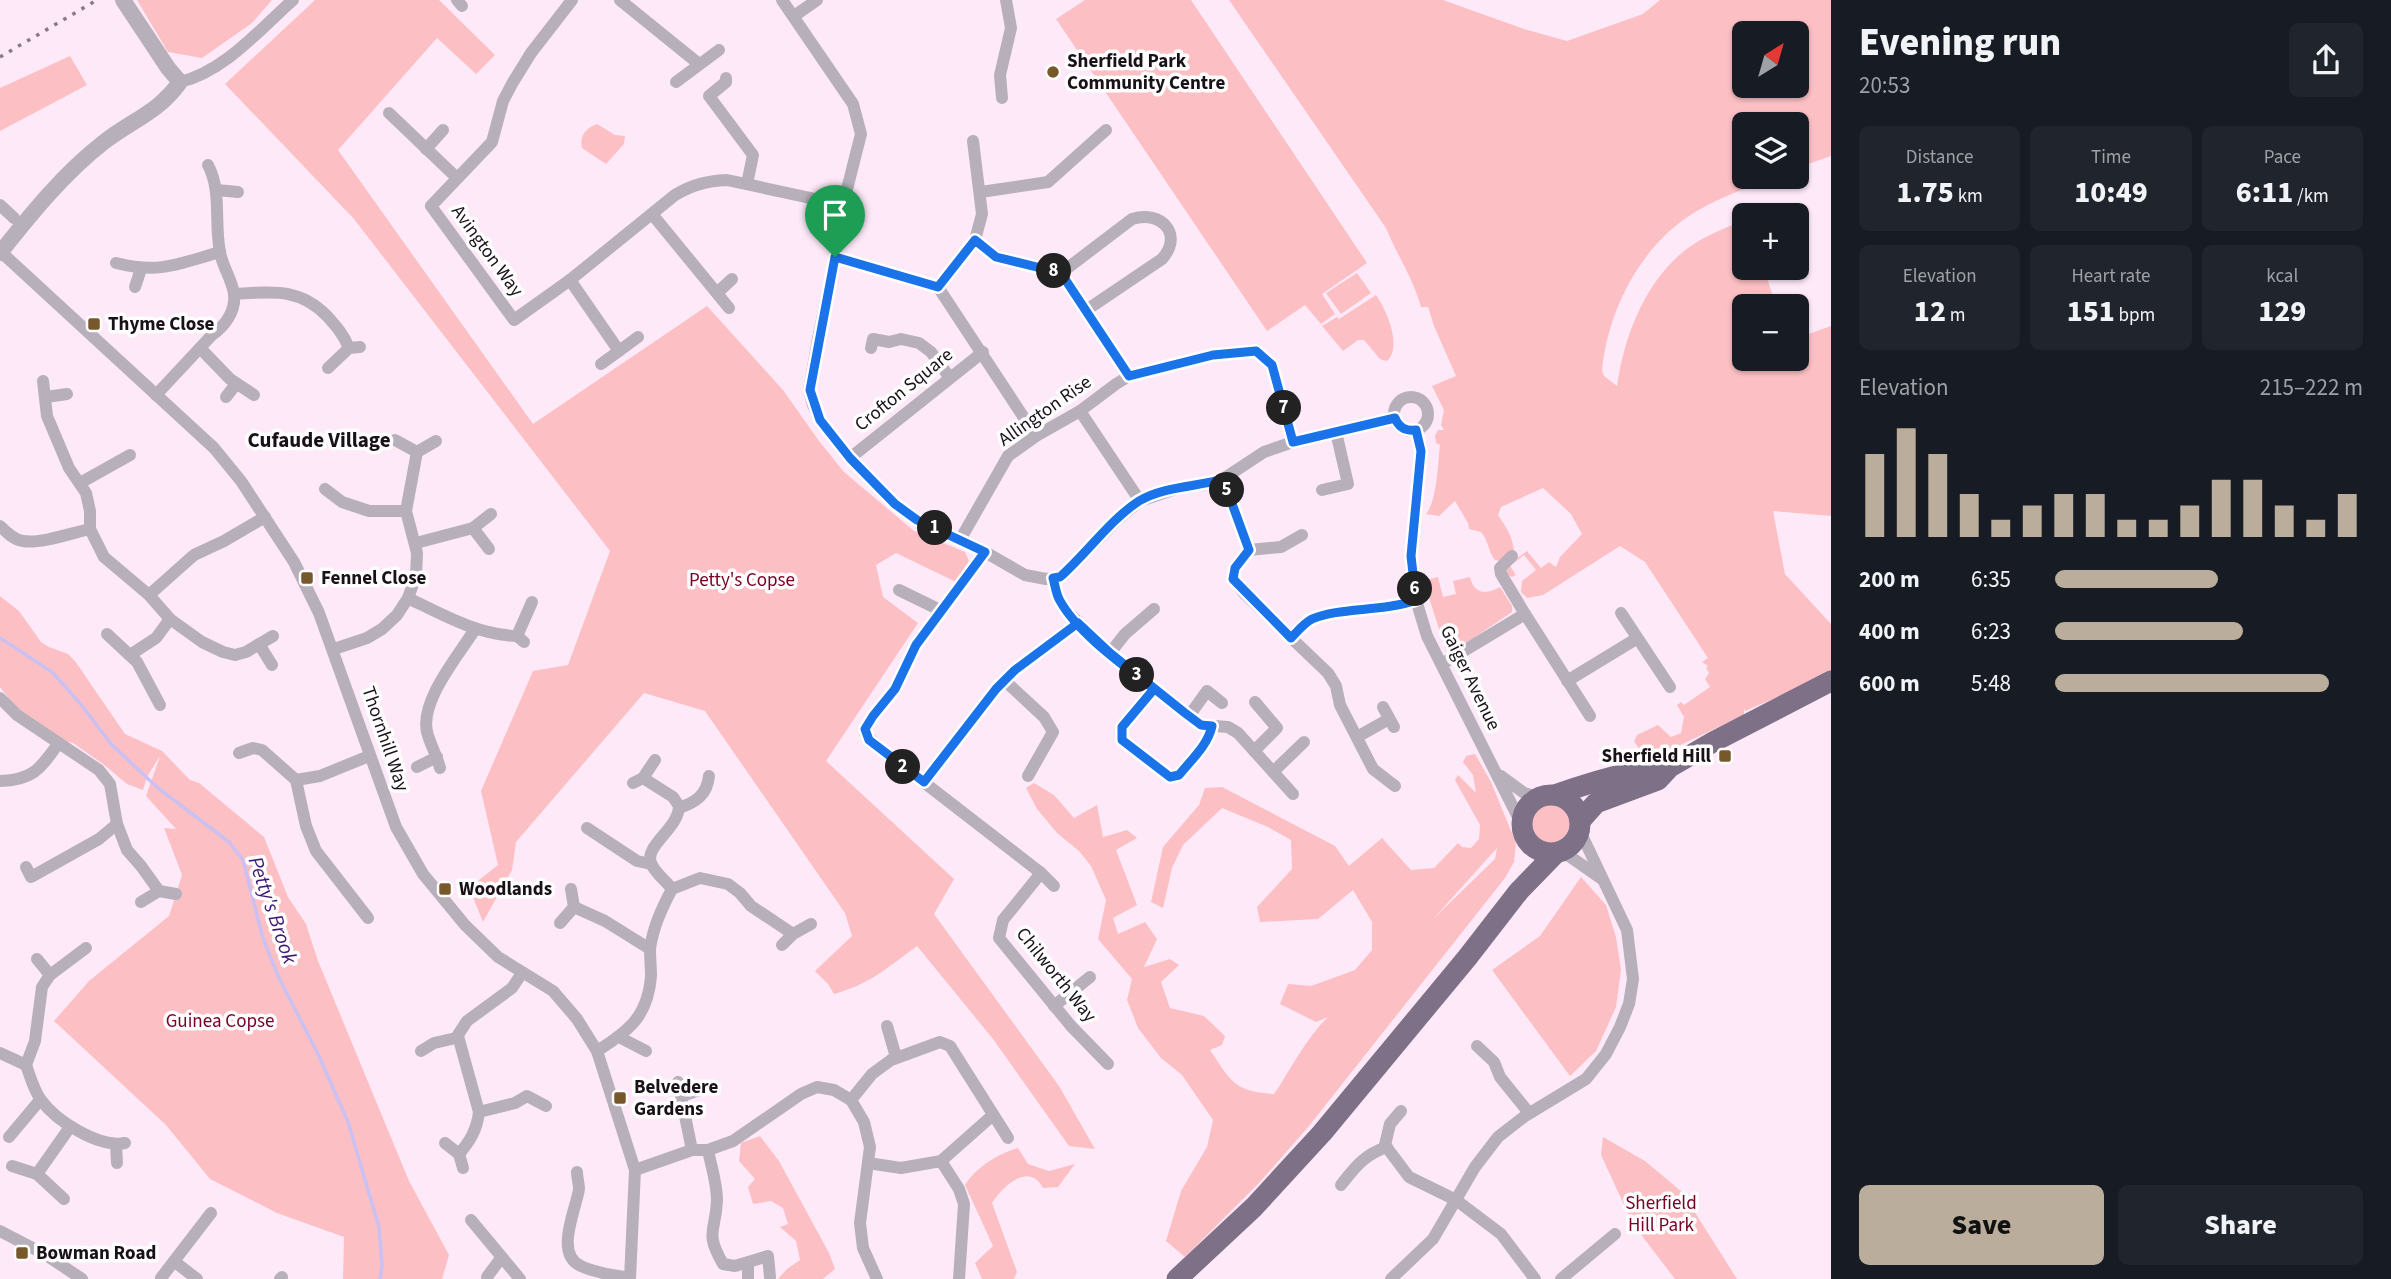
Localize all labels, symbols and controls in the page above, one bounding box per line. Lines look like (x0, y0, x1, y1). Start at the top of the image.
text: Evening run (1859, 16, 2061, 70)
north arrow (1732, 21, 1810, 98)
map controls (1732, 21, 1809, 371)
button: share (2289, 23, 2363, 97)
place label: Sherfield Park Community Centre (1067, 48, 1225, 97)
marker: Sherfield Park Community Centre (1045, 64, 1061, 80)
text: 20:53 (1859, 69, 1910, 102)
button: layers (1732, 112, 1809, 189)
text: Distance (1906, 144, 1973, 171)
text: Time (2091, 144, 2131, 171)
text: Pace (2264, 144, 2301, 171)
text: 1.75 (1896, 171, 1954, 214)
text: 10:49 (2074, 171, 2148, 214)
text: 6:11 (2236, 171, 2293, 214)
text: km (1954, 183, 1983, 210)
text: /km (2293, 183, 2329, 210)
pin (805, 185, 865, 257)
icon: arrive (816, 196, 854, 234)
street label: Avington Way (445, 200, 530, 302)
button: + (1732, 203, 1809, 280)
pin: 8 (1036, 254, 1072, 288)
text: 8 (1048, 257, 1059, 284)
text: Elevation (1903, 263, 1977, 290)
text: Heart rate (2071, 263, 2150, 290)
text: kcal (2266, 263, 2298, 290)
text: 12 (1914, 290, 1946, 333)
text: 151 (2067, 290, 2115, 333)
text: 129 (2258, 290, 2306, 333)
button: − (1732, 294, 1809, 371)
text: m (1946, 302, 1965, 329)
text: bpm (2115, 302, 2155, 329)
place label: Thyme Close (108, 311, 215, 338)
marker: Thyme Close (86, 316, 102, 332)
street label: Crofton Square (849, 342, 959, 438)
street label: Allington Rise (993, 369, 1097, 453)
text: Elevation (1859, 371, 1949, 404)
text: 215–222 m (2260, 371, 2363, 404)
pin: 7 (1266, 390, 1302, 426)
text: 7 (1278, 394, 1289, 421)
district label: Cufaude Village (247, 425, 391, 455)
pin: 5 (1210, 472, 1244, 508)
text: 5 (1221, 476, 1232, 503)
pin: 1 (918, 510, 953, 546)
text: 1 (929, 514, 940, 541)
text: 200 m (1859, 563, 1920, 596)
text: 6:35 (1971, 563, 2011, 596)
place label: Fennel Close (321, 565, 427, 592)
park label: Petty's Copse (689, 567, 795, 594)
marker: Fennel Close (299, 570, 315, 586)
pin: 6 (1398, 572, 1432, 606)
text: 6 (1409, 575, 1420, 602)
text: 400 m (1859, 615, 1920, 648)
text: 6:23 (1971, 615, 2011, 648)
street label: Gaiger Avenue (1433, 621, 1507, 735)
pin: 3 (1120, 658, 1154, 692)
text: 3 (1131, 661, 1142, 688)
text: 600 m (1859, 667, 1920, 700)
text: 5:48 (1971, 667, 2011, 700)
street label: Thornhill Way (354, 683, 416, 795)
place label: Sherfield Hill (1602, 743, 1712, 770)
marker: Sherfield Hill (1717, 748, 1733, 764)
pin: 2 (886, 750, 920, 784)
text: 2 (897, 753, 908, 780)
water label: Petty's Brook (241, 852, 306, 969)
place label: Woodlands (459, 876, 552, 903)
marker: Woodlands (437, 881, 453, 897)
street label: Chilworth Way (1009, 922, 1103, 1028)
park label: Guinea Copse (166, 1008, 274, 1035)
place label: Belvedere Gardens (634, 1074, 718, 1123)
marker: Belvedere Gardens (612, 1090, 628, 1106)
button: Save (1859, 1185, 2104, 1265)
button: Share (2118, 1185, 2363, 1265)
park label: Sherfield Hill Park (1625, 1190, 1697, 1239)
place label: Bowman Road (36, 1240, 156, 1267)
marker: Bowman Road (14, 1245, 30, 1261)

